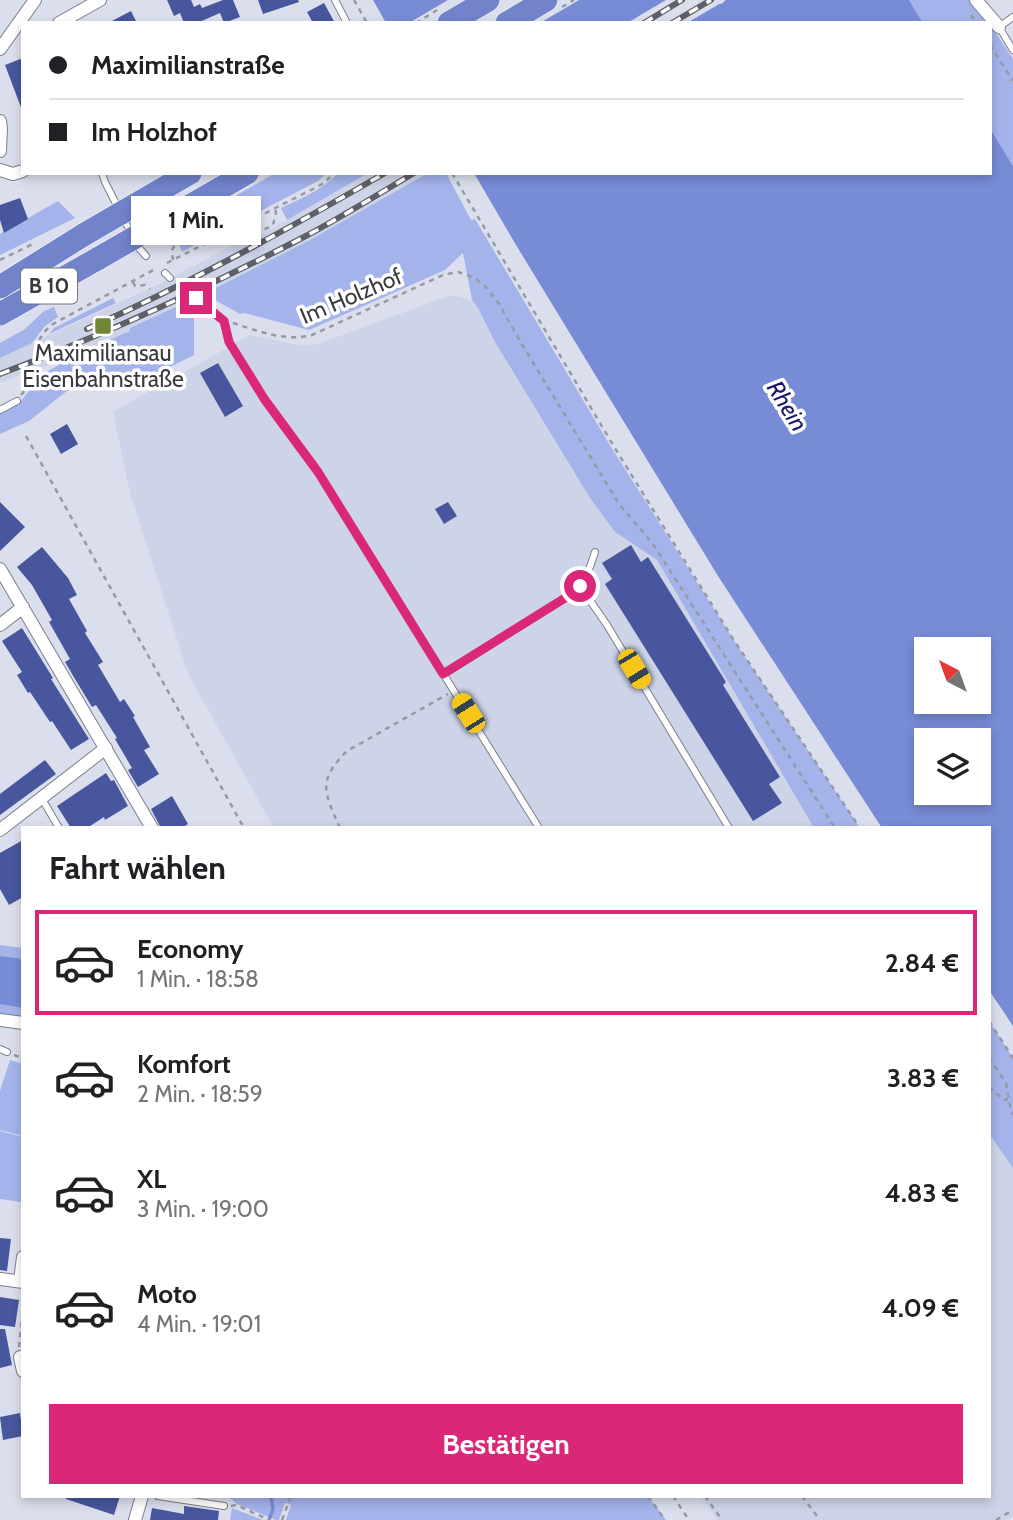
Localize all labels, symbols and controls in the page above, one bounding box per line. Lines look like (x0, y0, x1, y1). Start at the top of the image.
text: Maximilianstraße (91, 49, 285, 81)
text: Im Holzhof (91, 116, 217, 148)
callout: 1 Min. (131, 196, 261, 246)
text: 1 Min. (168, 206, 224, 234)
street label: Im Holzhof (296, 262, 407, 330)
road number: B 10 (21, 268, 77, 304)
route end (180, 282, 212, 314)
marker: Maximiliansau Eisenbahnstraße (93, 316, 113, 336)
place label: Maximiliansau Eisenbahnstraße (22, 339, 184, 393)
water label: Rhein (761, 375, 814, 436)
route start (564, 570, 596, 602)
north arrow (914, 637, 990, 714)
map controls (914, 637, 991, 805)
car (615, 646, 654, 692)
car (448, 690, 489, 736)
button: layers (914, 728, 991, 805)
text: Fahrt wählen (49, 848, 226, 887)
icon: car (53, 931, 116, 994)
text: Economy (137, 933, 243, 965)
text: 2.84 € (885, 947, 959, 979)
text: 1 Min. · 18:58 (137, 965, 259, 993)
icon: car (53, 1046, 116, 1109)
text: Komfort (137, 1048, 231, 1080)
text: 3.83 € (887, 1062, 959, 1094)
text: 2 Min. · 18:59 (137, 1080, 263, 1108)
icon: car (53, 1161, 116, 1224)
text: XL (137, 1163, 166, 1195)
text: 4.83 € (885, 1177, 959, 1209)
text: 3 Min. · 19:00 (137, 1195, 269, 1223)
icon: car (53, 1276, 116, 1339)
text: Moto (137, 1278, 197, 1310)
text: 4.09 € (882, 1292, 959, 1324)
text: 4 Min. · 19:01 (137, 1310, 261, 1338)
button: Bestätigen (49, 1404, 963, 1484)

